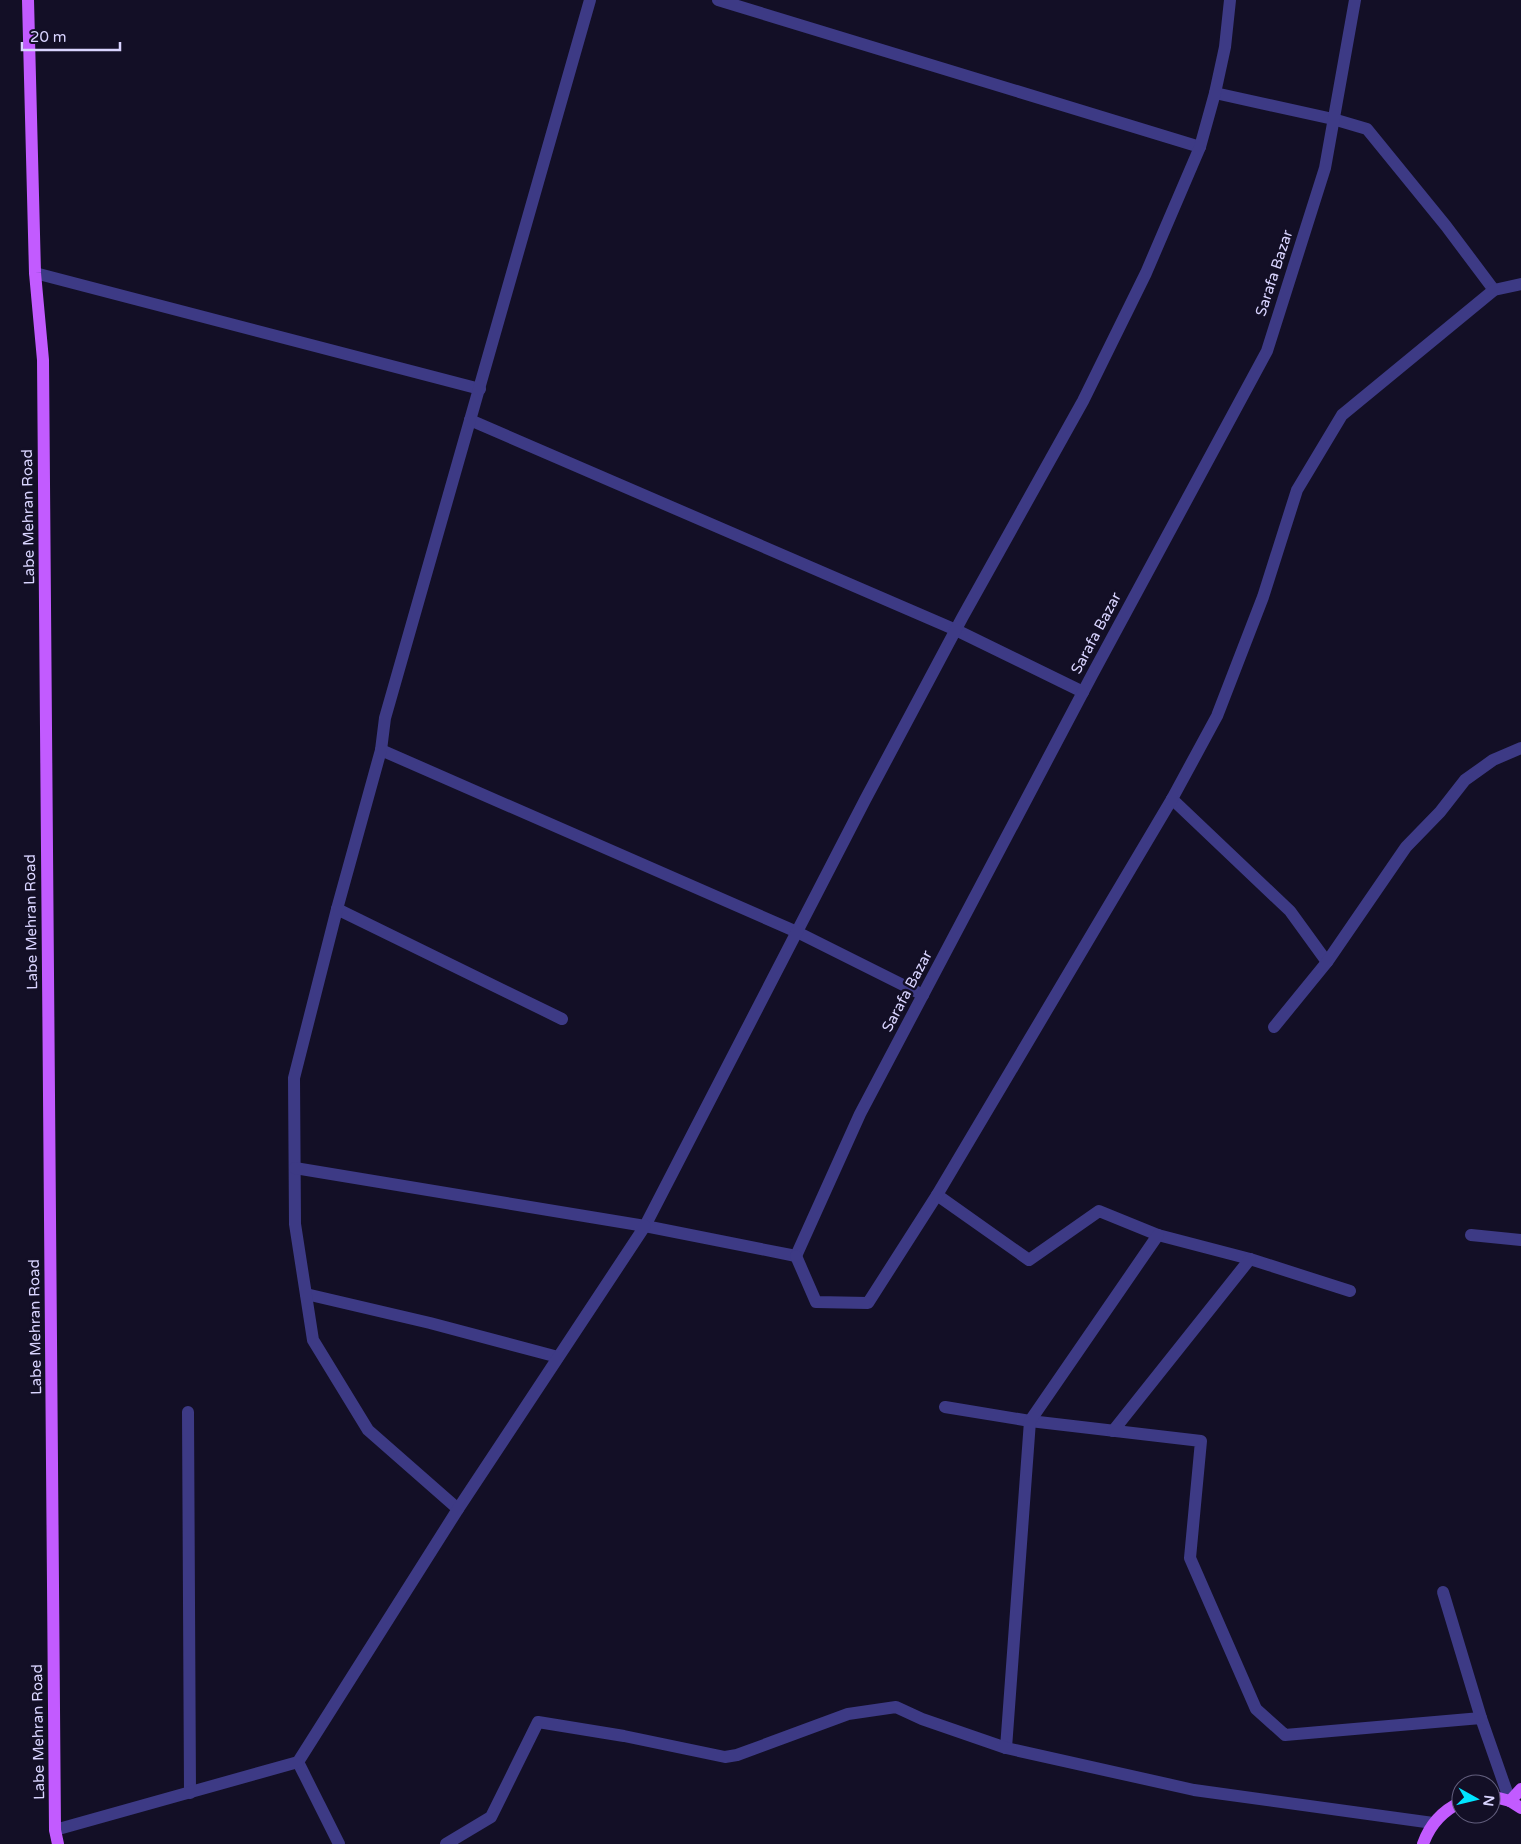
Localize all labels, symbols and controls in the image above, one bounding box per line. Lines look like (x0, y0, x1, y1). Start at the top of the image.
scale bar (22, 20, 120, 52)
text: 20 m (30, 28, 67, 46)
street label: Sarafa Bazar (1252, 227, 1297, 319)
street label: Labe Mehran Road (18, 449, 38, 585)
street label: Sarafa Bazar (1067, 589, 1125, 677)
street label: Labe Mehran Road (21, 854, 41, 990)
street label: Sarafa Bazar (878, 947, 936, 1035)
street label: Labe Mehran Road (25, 1259, 45, 1395)
street label: Labe Mehran Road (28, 1664, 48, 1800)
north arrow (1451, 1774, 1501, 1824)
text: N (1479, 1794, 1498, 1807)

